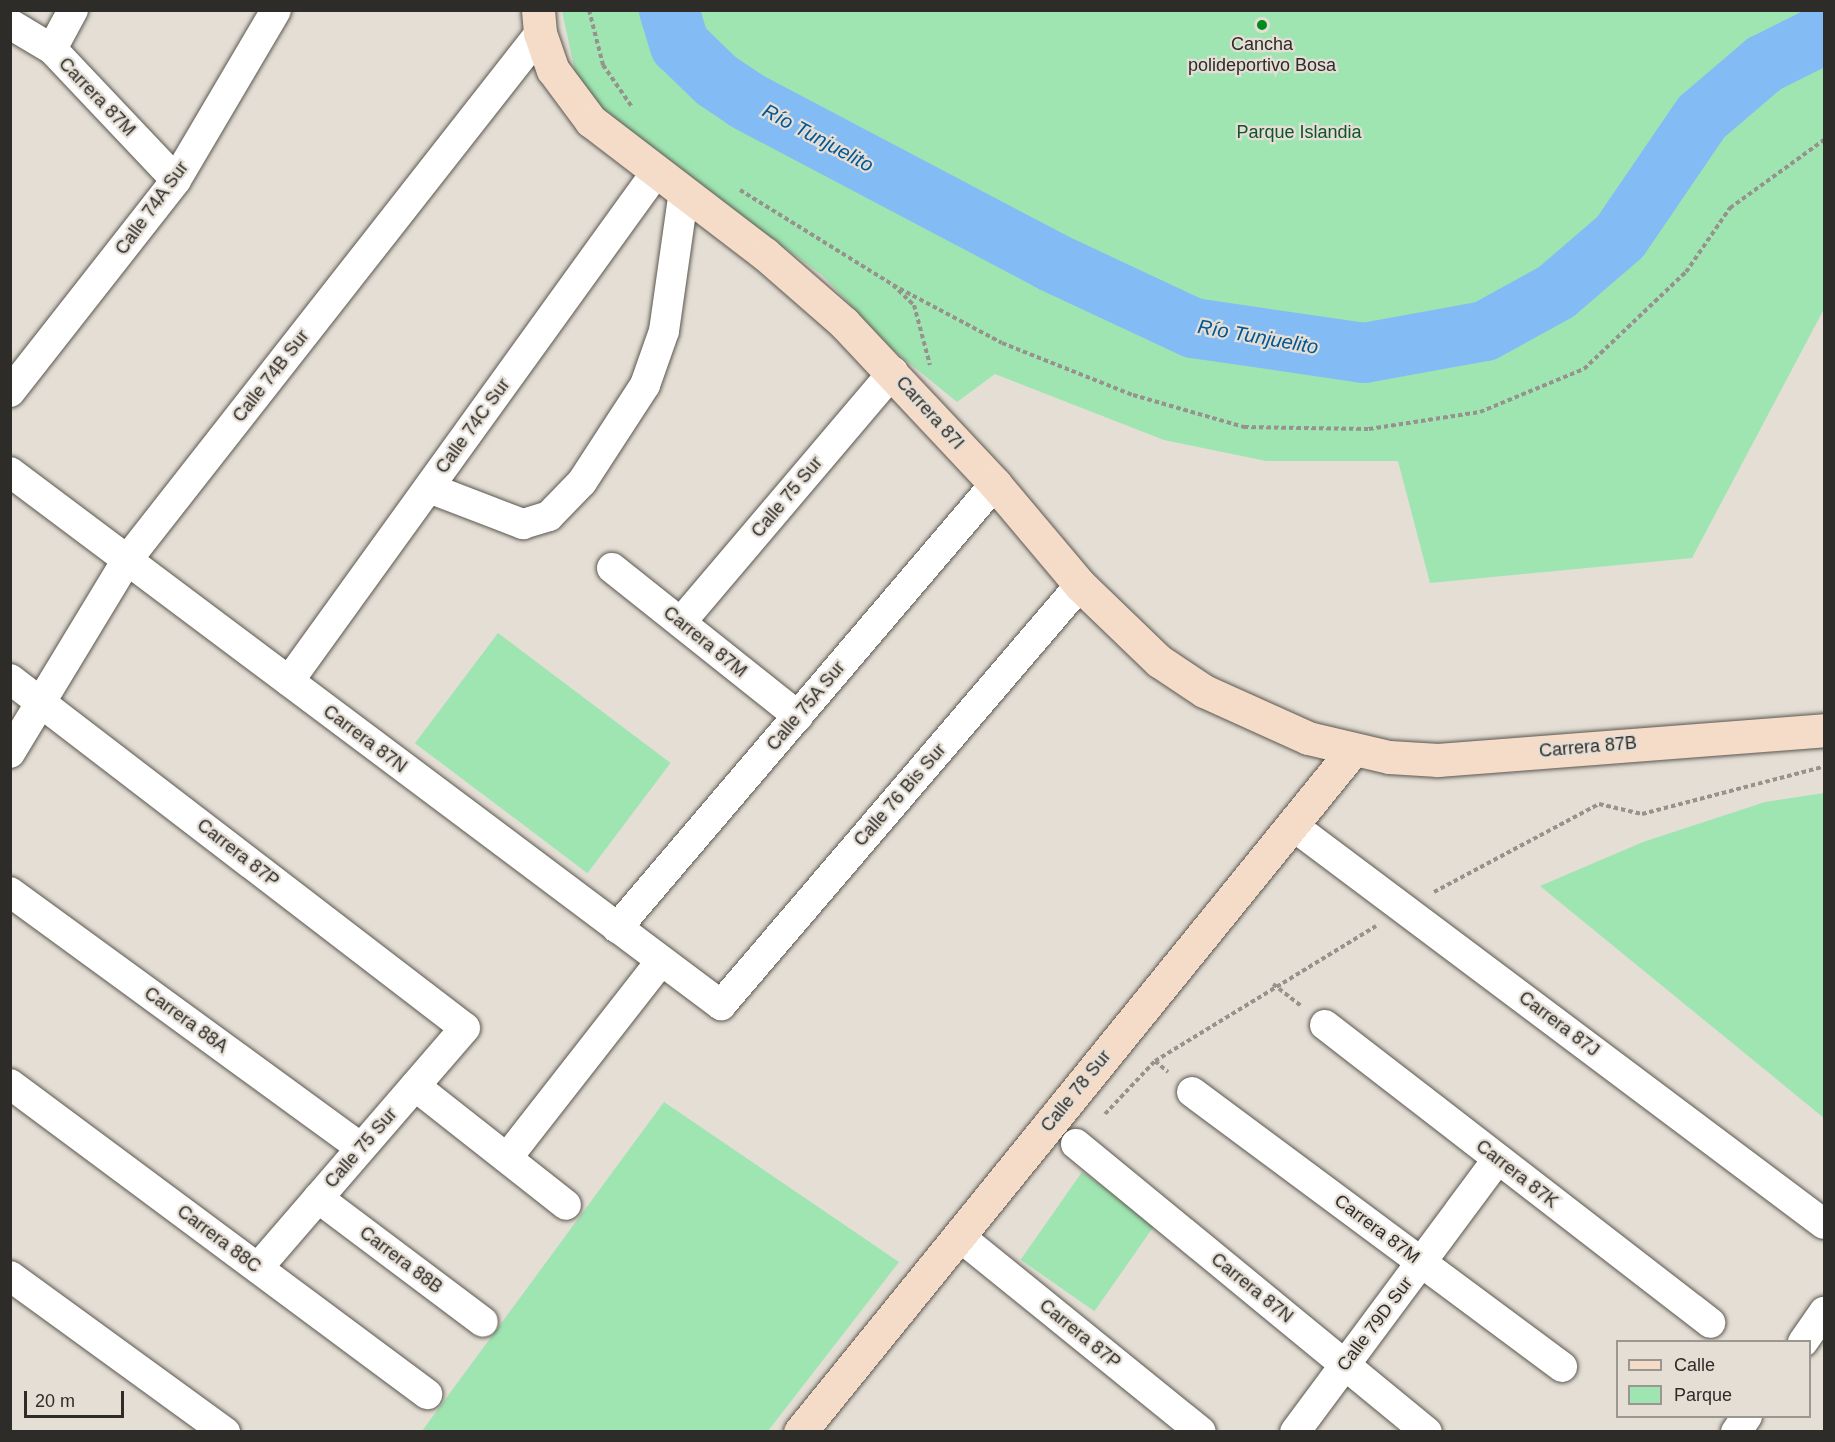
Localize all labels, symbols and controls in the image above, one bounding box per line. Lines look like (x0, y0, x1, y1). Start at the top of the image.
marker: Cancha polideportivo Bosa (1255, 18, 1269, 32)
place label: Cancha polideportivo Bosa (1188, 34, 1336, 76)
street label: Carrera 87M (54, 53, 140, 141)
water label: Río Tunjuelito (759, 99, 877, 177)
park label: Parque Islandia (1236, 121, 1362, 143)
street label: Calle 74A Sur (111, 157, 193, 259)
water label: Río Tunjuelito (1196, 315, 1320, 359)
street label: Calle 74B Sur (228, 326, 314, 426)
street label: Carrera 87I (892, 372, 968, 454)
street label: Calle 74C Sur (431, 374, 515, 478)
street label: Calle 75 Sur (747, 452, 827, 542)
street label: Carrera 87M (659, 602, 751, 682)
street label: Calle 75A Sur (762, 657, 850, 755)
street label: Carrera 87N (319, 701, 411, 777)
street label: Carrera 87B (1538, 732, 1638, 762)
street label: Calle 76 Bis Sur (850, 739, 950, 851)
street label: Carrera 87P (193, 814, 283, 892)
street label: Carrera 88A (140, 982, 232, 1058)
street label: Carrera 87J (1515, 987, 1603, 1061)
street label: Calle 78 Sur (1036, 1046, 1116, 1136)
street label: Calle 75 Sur (320, 1104, 402, 1192)
street label: Carrera 87K (1472, 1135, 1562, 1213)
street label: Carrera 87M (1330, 1190, 1424, 1268)
street label: Carrera 88C (173, 1201, 265, 1277)
street label: Carrera 88B (355, 1222, 447, 1298)
street label: Carrera 87N (1207, 1248, 1297, 1328)
street label: Calle 79D Sur (1333, 1273, 1417, 1375)
street label: Carrera 87P (1035, 1295, 1125, 1373)
legend (1616, 1340, 1811, 1418)
text: Calle (1674, 1355, 1715, 1375)
scale bar (27, 1379, 128, 1417)
text: Parque (1674, 1385, 1732, 1405)
text: 20 m (35, 1391, 75, 1411)

